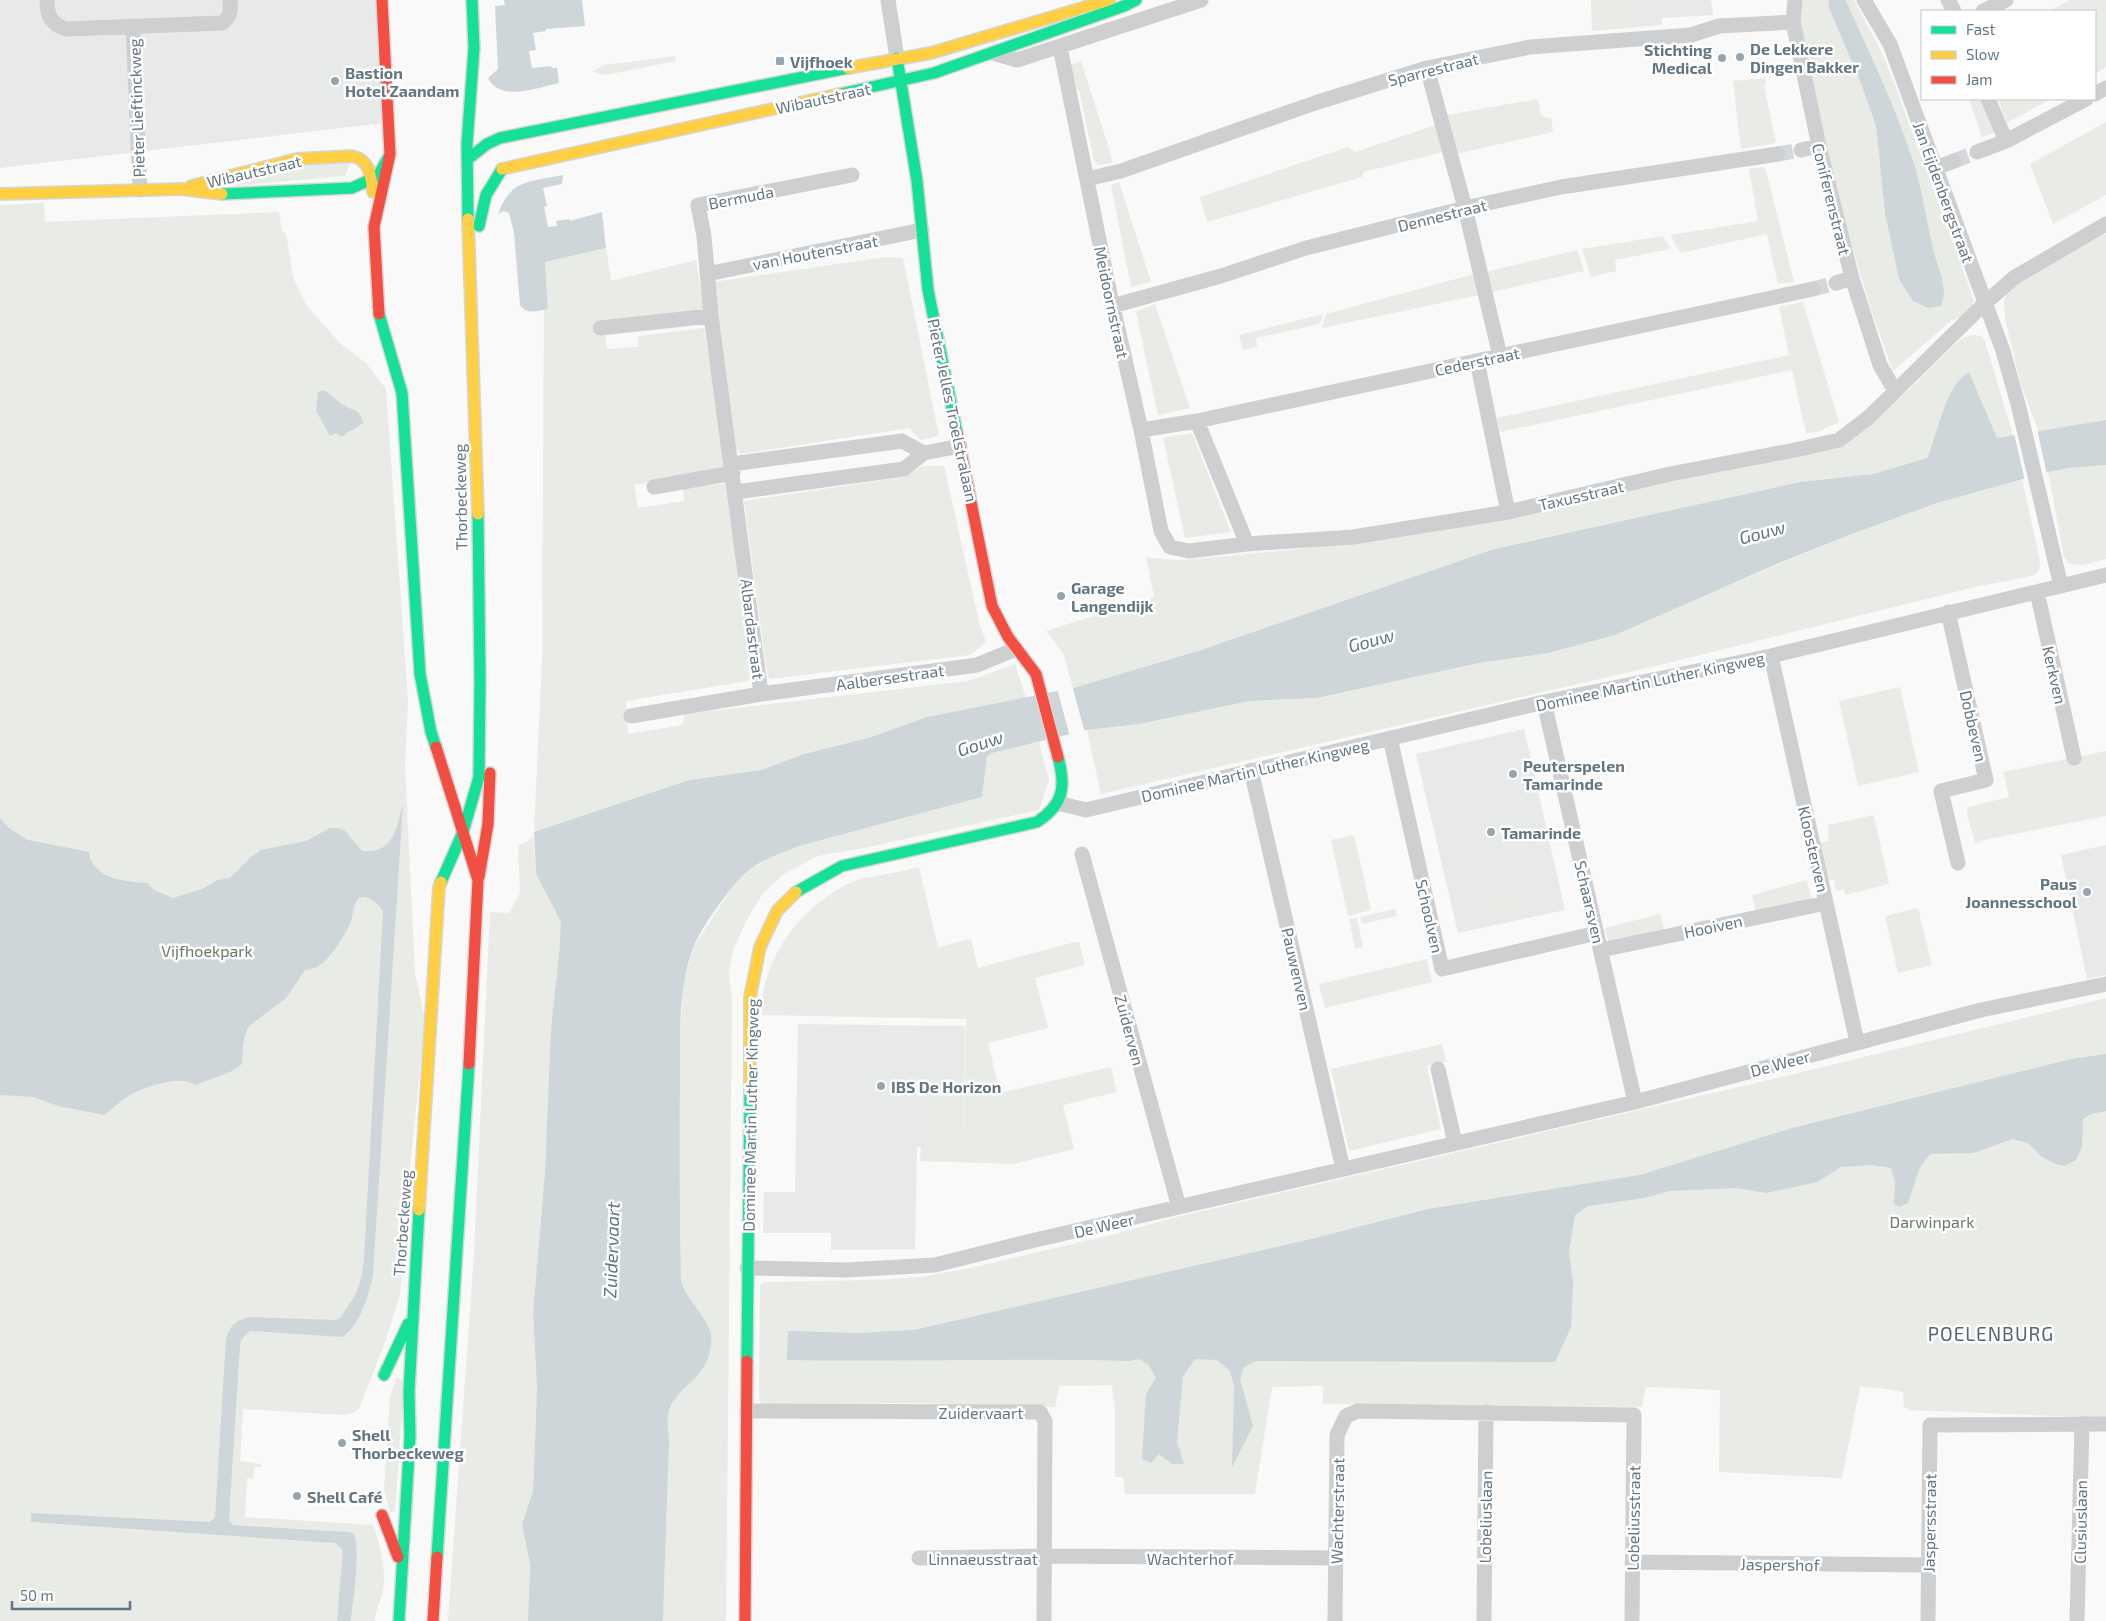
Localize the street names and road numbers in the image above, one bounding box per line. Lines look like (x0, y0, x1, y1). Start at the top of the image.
street label: Pieter Lieftinckweg (124, 38, 148, 178)
street label: Sparrestraat (1386, 49, 1480, 89)
street label: Wibautstraat (774, 79, 872, 117)
street label: Jan Eijdenbergstraat (1909, 119, 1978, 265)
street label: Coniferenstraat (1809, 141, 1855, 257)
street label: Wibautstraat (205, 151, 303, 191)
street label: Bermuda (707, 181, 775, 213)
street label: Dennestraat (1396, 195, 1488, 235)
street label: van Houtenstraat (751, 231, 879, 273)
street label: Meidoornstraat (1091, 244, 1133, 360)
street label: Pieter Jelles Troelstralaan (924, 317, 982, 503)
street label: Cederstraat (1433, 343, 1521, 379)
street label: Thorbeckeweg (450, 443, 470, 551)
street label: Taxusstraat (1537, 476, 1625, 514)
street label: Albardastraat (737, 578, 769, 680)
street label: Kerkven (2039, 644, 2071, 706)
street label: Dominee Martin Luther Kingweg (1534, 647, 1766, 715)
street label: Aalbersestraat (835, 660, 945, 694)
street label: Dobbeven (1957, 688, 1991, 764)
street label: Dominee Martin Luther Kingweg (1139, 735, 1371, 805)
street label: Kloosterven (1795, 804, 1833, 894)
street label: Schaarsven (1571, 859, 1609, 945)
street label: Schoolven (1412, 877, 1448, 955)
street label: Hooiven (1682, 911, 1744, 941)
street label: Pauwenven (1278, 926, 1316, 1012)
street label: Zuiderven (1111, 992, 1149, 1068)
street label: Dominee Martin Luther Kingweg (738, 998, 762, 1232)
street label: De Weer (1748, 1046, 1813, 1080)
street label: Thorbeckeweg (389, 1169, 415, 1277)
street label: De Weer (1072, 1209, 1136, 1241)
street label: Zuidervaart (939, 1403, 1023, 1422)
street label: Wachterstraat (1327, 1458, 1347, 1564)
street label: Lobeliusstraat (1623, 1465, 1643, 1571)
street label: Lobeliuslaan (1475, 1471, 1495, 1563)
street label: Jaspersstraat (1919, 1473, 1939, 1573)
street label: Clusiuslaan (2070, 1480, 2090, 1564)
street label: Linnaeusstraat (928, 1549, 1038, 1568)
street label: Wachterhof (1147, 1549, 1234, 1568)
street label: Jaspershof (1740, 1554, 1821, 1574)

